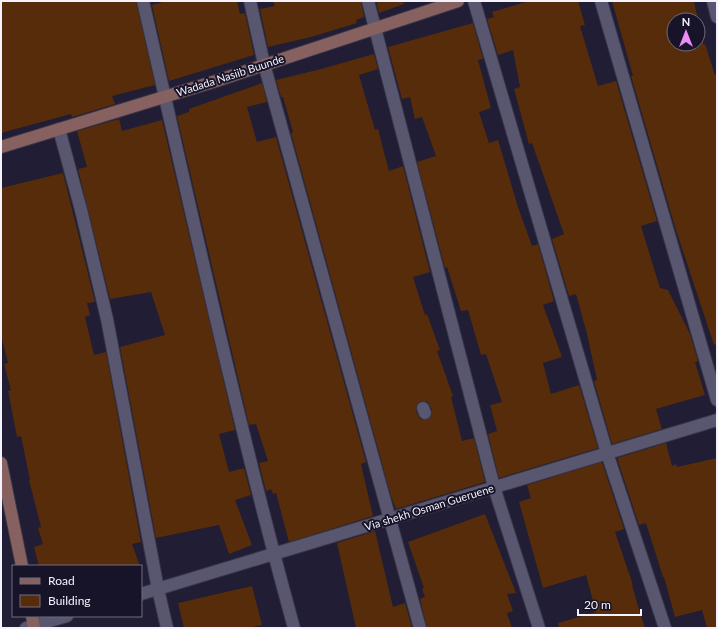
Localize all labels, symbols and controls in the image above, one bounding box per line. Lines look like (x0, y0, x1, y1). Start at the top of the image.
north arrow (666, 12, 706, 52)
text: N (682, 15, 690, 28)
street label: Wadada Nasiib Buunde (175, 51, 286, 99)
street label: Via shekh Osman Gueruene (363, 481, 495, 533)
legend (12, 565, 142, 617)
text: Road (48, 573, 75, 588)
scale bar (578, 591, 641, 617)
text: Building (48, 593, 91, 608)
text: 20 m (584, 597, 611, 612)

